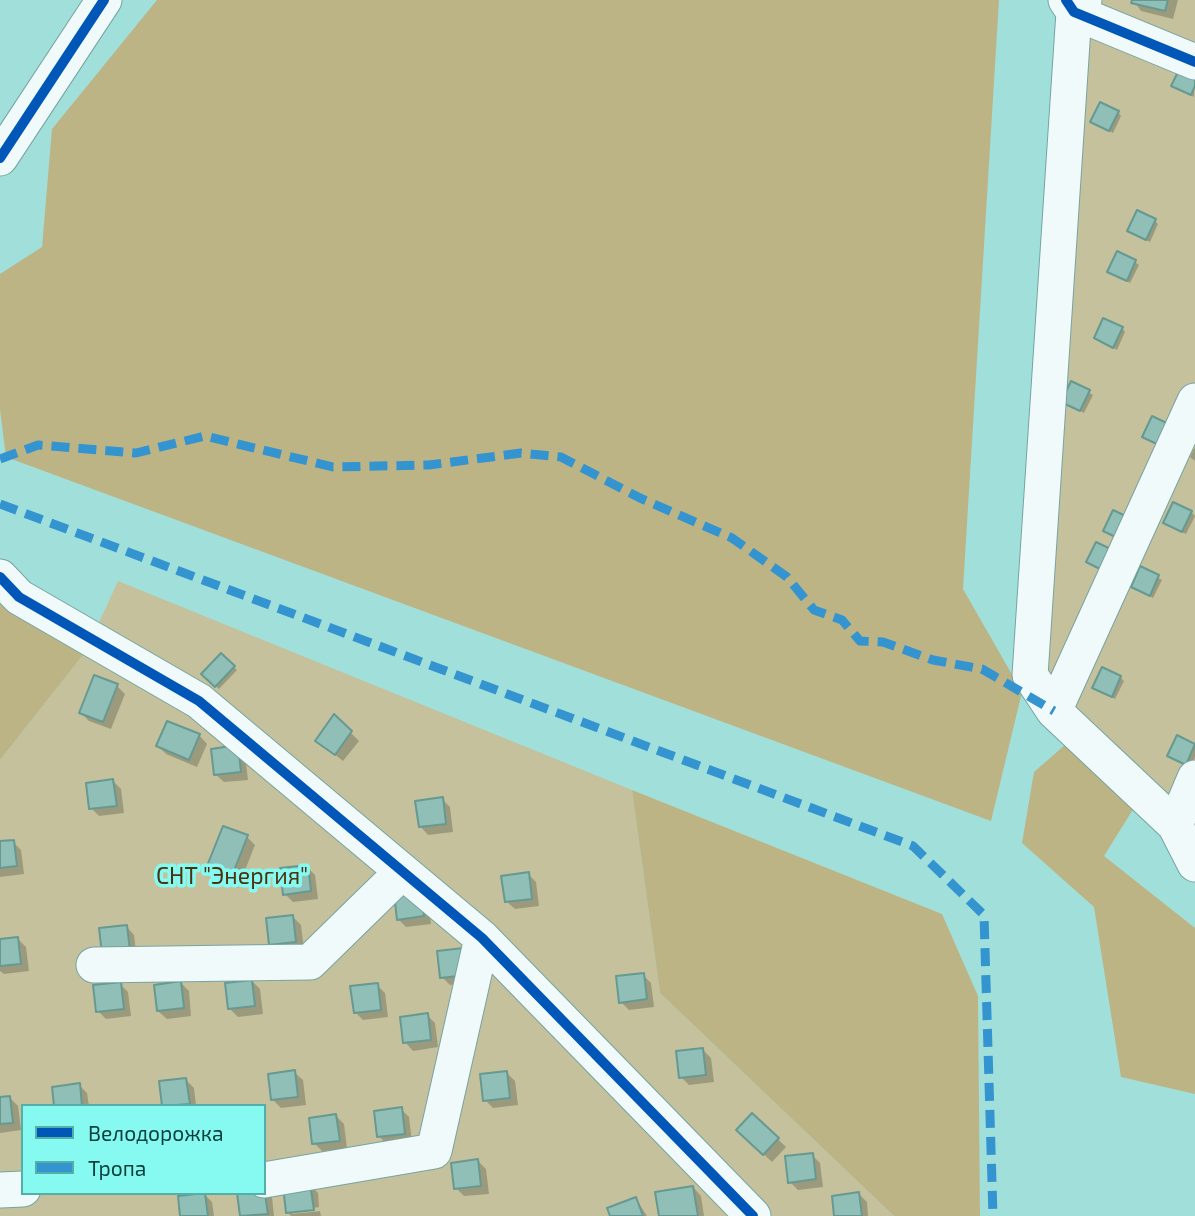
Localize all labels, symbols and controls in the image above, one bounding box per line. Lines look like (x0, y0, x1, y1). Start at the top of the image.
park label: СНТ "Энергия" (156, 862, 308, 890)
legend (21, 1104, 266, 1195)
text: Велодорожка (88, 1120, 224, 1145)
text: Тропа (88, 1155, 146, 1180)

